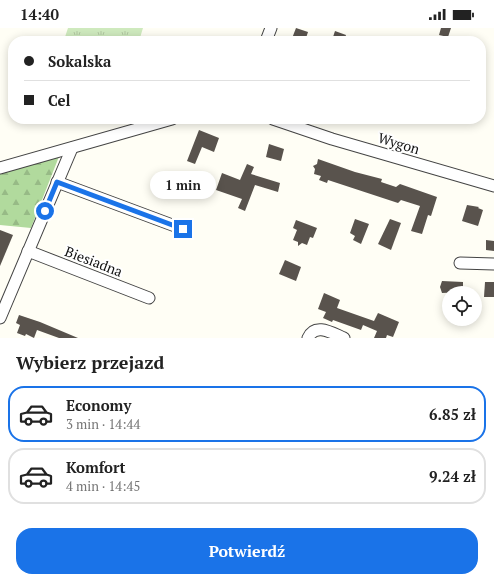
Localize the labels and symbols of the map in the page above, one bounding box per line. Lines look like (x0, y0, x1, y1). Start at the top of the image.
street label: Wygon (376, 128, 423, 159)
callout: 1 min (150, 171, 216, 199)
route start (36, 202, 54, 220)
route end (174, 220, 192, 238)
street label: Biesiadna (62, 241, 126, 281)

